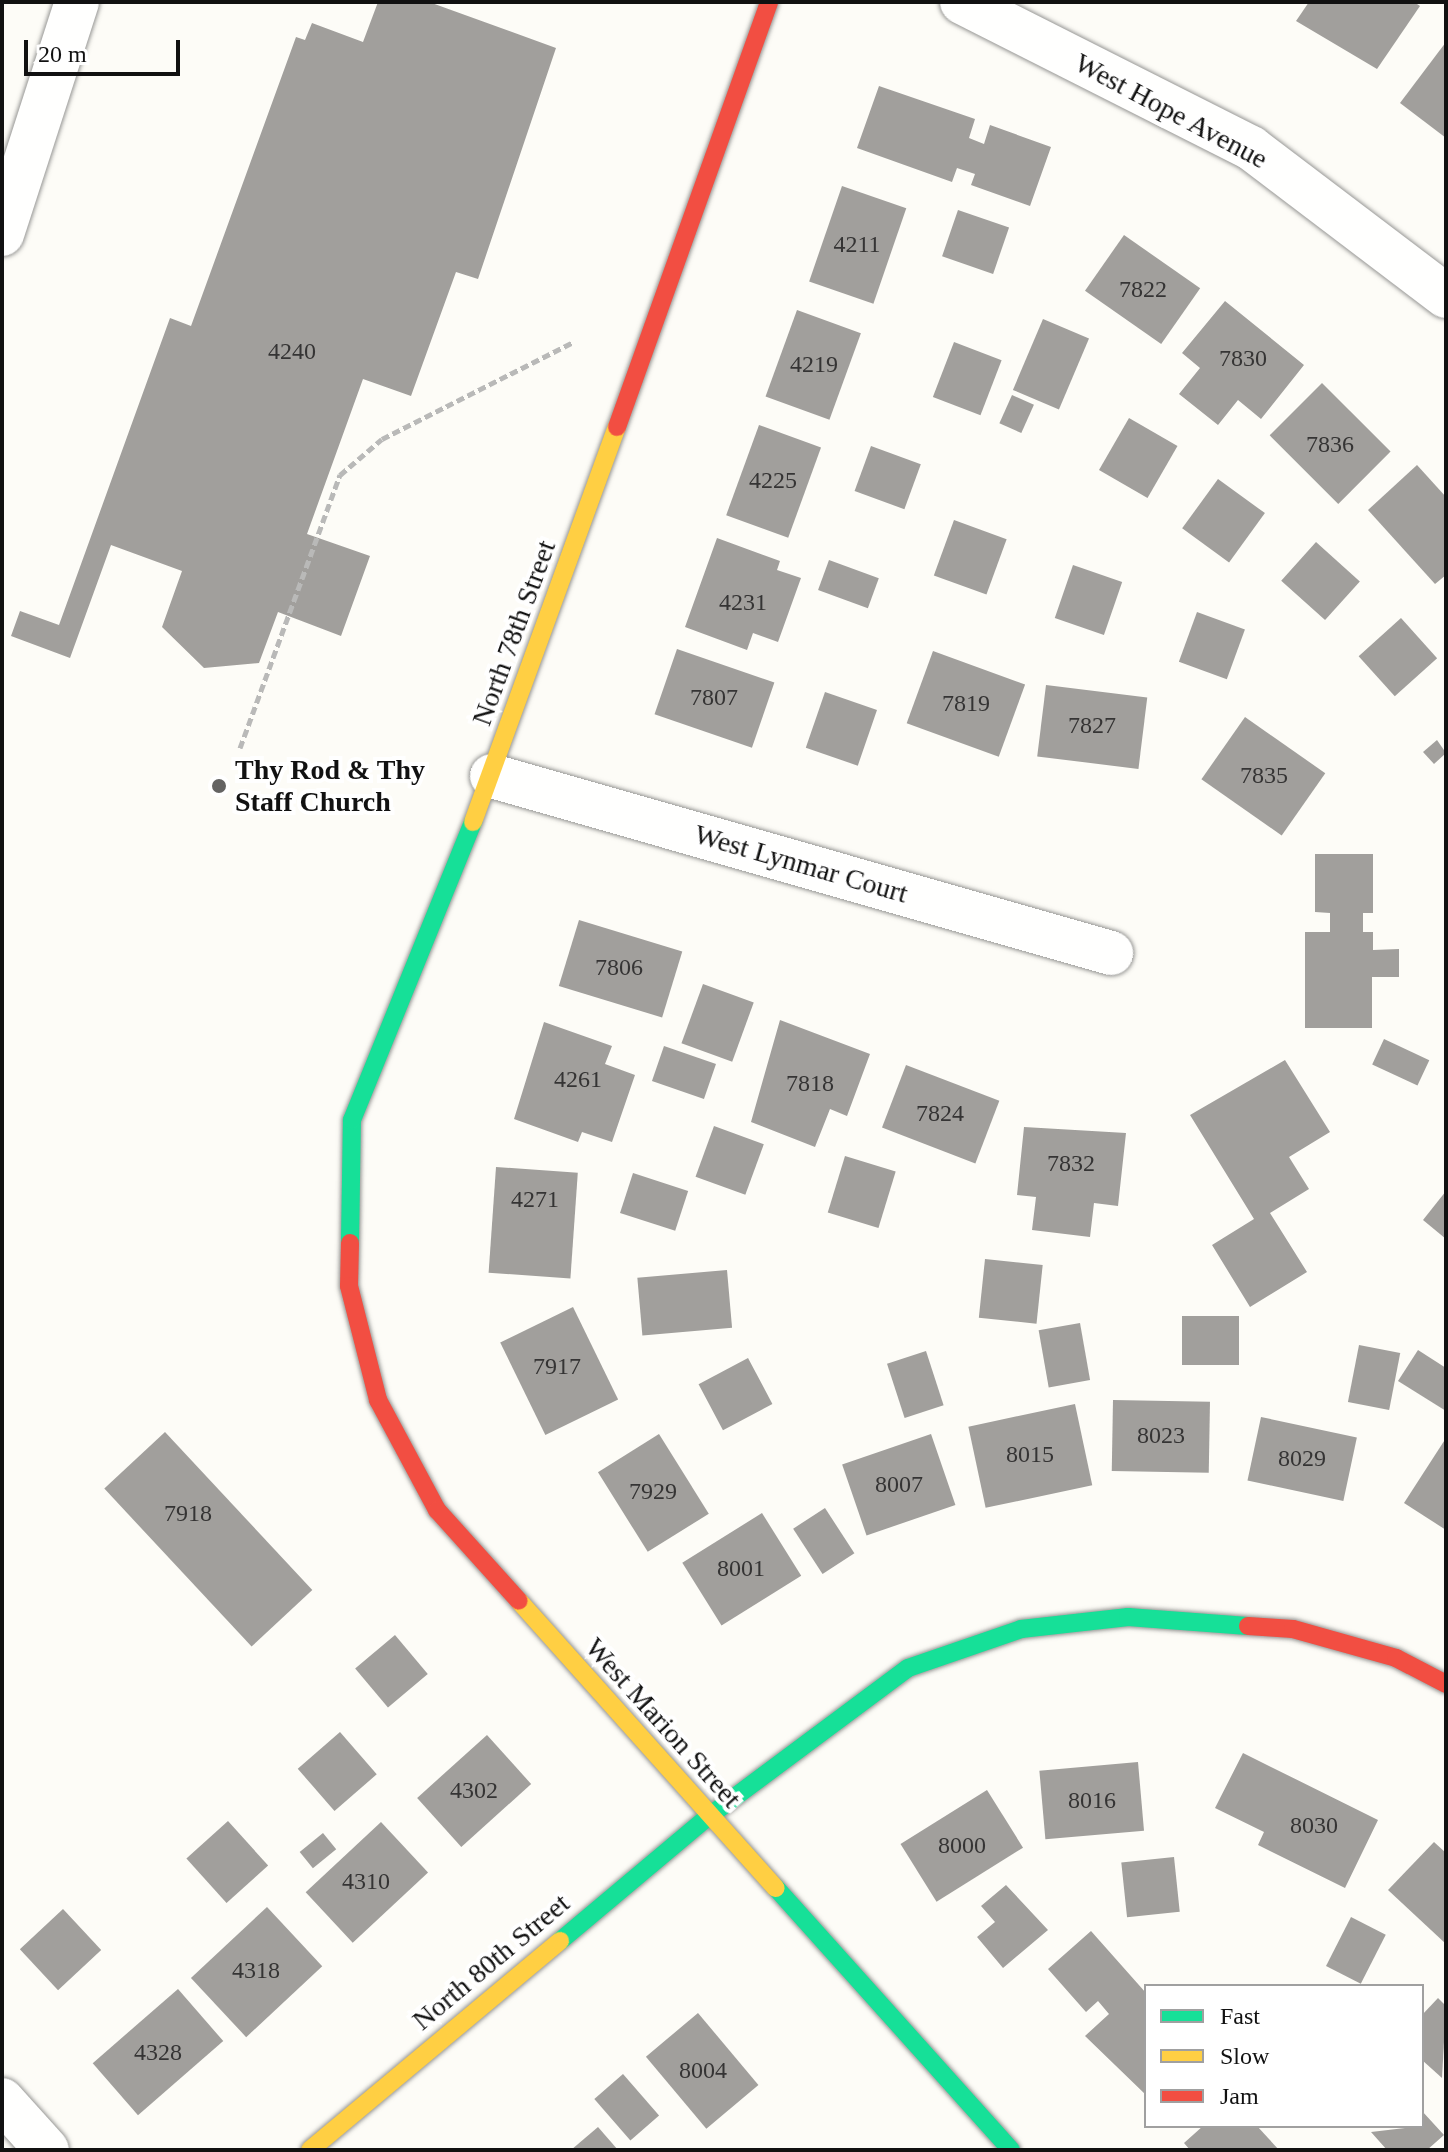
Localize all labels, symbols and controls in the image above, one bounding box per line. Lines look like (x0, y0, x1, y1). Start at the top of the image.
scale bar (28, 24, 184, 74)
text: 20 m (38, 41, 87, 67)
street label: West Hope Avenue (1068, 46, 1274, 176)
house number: 4211 (833, 231, 881, 259)
house number: 7822 (1119, 276, 1167, 304)
house number: 4240 (268, 338, 316, 366)
house number: 7830 (1219, 345, 1267, 373)
house number: 4219 (790, 351, 838, 379)
house number: 7836 (1306, 431, 1354, 459)
house number: 4225 (749, 467, 797, 495)
street label: North 78th Street (465, 536, 563, 730)
house number: 4231 (719, 589, 767, 617)
house number: 7807 (690, 684, 738, 712)
house number: 7819 (942, 690, 990, 718)
house number: 7827 (1068, 712, 1116, 740)
place label: Thy Rod & Thy Staff Church (235, 753, 426, 819)
house number: 7835 (1240, 762, 1288, 790)
marker: Thy Rod & Thy Staff Church (210, 777, 228, 795)
street label: West Lynmar Court (691, 818, 911, 910)
house number: 7806 (595, 954, 643, 982)
house number: 4261 (554, 1066, 602, 1094)
house number: 7818 (786, 1070, 834, 1098)
house number: 7824 (916, 1100, 964, 1128)
house number: 7832 (1047, 1150, 1095, 1178)
house number: 4271 (511, 1186, 559, 1214)
house number: 7917 (533, 1353, 581, 1381)
house number: 8023 (1137, 1422, 1185, 1450)
house number: 8015 (1006, 1441, 1054, 1469)
house number: 8029 (1278, 1445, 1326, 1473)
house number: 8007 (875, 1471, 923, 1499)
house number: 7929 (629, 1478, 677, 1506)
house number: 7918 (164, 1500, 212, 1528)
house number: 8001 (717, 1555, 765, 1583)
street label: West Marion Street (578, 1631, 748, 1815)
house number: 4302 (450, 1777, 498, 1805)
house number: 8016 (1068, 1787, 1116, 1815)
house number: 8030 (1290, 1812, 1338, 1840)
house number: 8000 (938, 1832, 986, 1860)
house number: 4310 (342, 1868, 390, 1896)
street label: North 80th Street (406, 1887, 576, 2037)
house number: 4318 (232, 1957, 280, 1985)
legend (1144, 1984, 1424, 2128)
text: Fast (1220, 2003, 1260, 2029)
house number: 4328 (134, 2039, 182, 2067)
text: Slow (1220, 2043, 1269, 2069)
house number: 8004 (679, 2057, 727, 2085)
text: Jam (1220, 2083, 1259, 2109)

